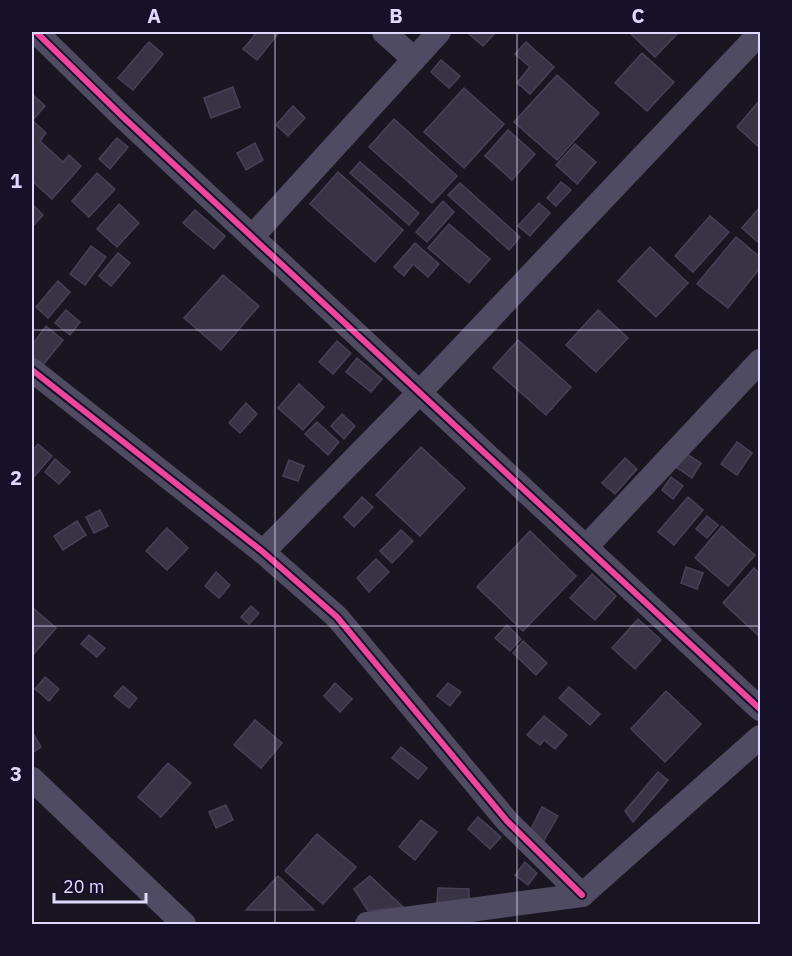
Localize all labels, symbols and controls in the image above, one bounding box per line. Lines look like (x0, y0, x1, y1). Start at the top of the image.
text: A (147, 2, 161, 29)
text: B (389, 2, 403, 29)
text: C (631, 2, 645, 29)
text: 1 (10, 167, 22, 194)
text: 2 (10, 464, 22, 491)
text: 3 (10, 760, 22, 787)
scale bar (54, 866, 146, 904)
text: 20 m (63, 875, 105, 898)

